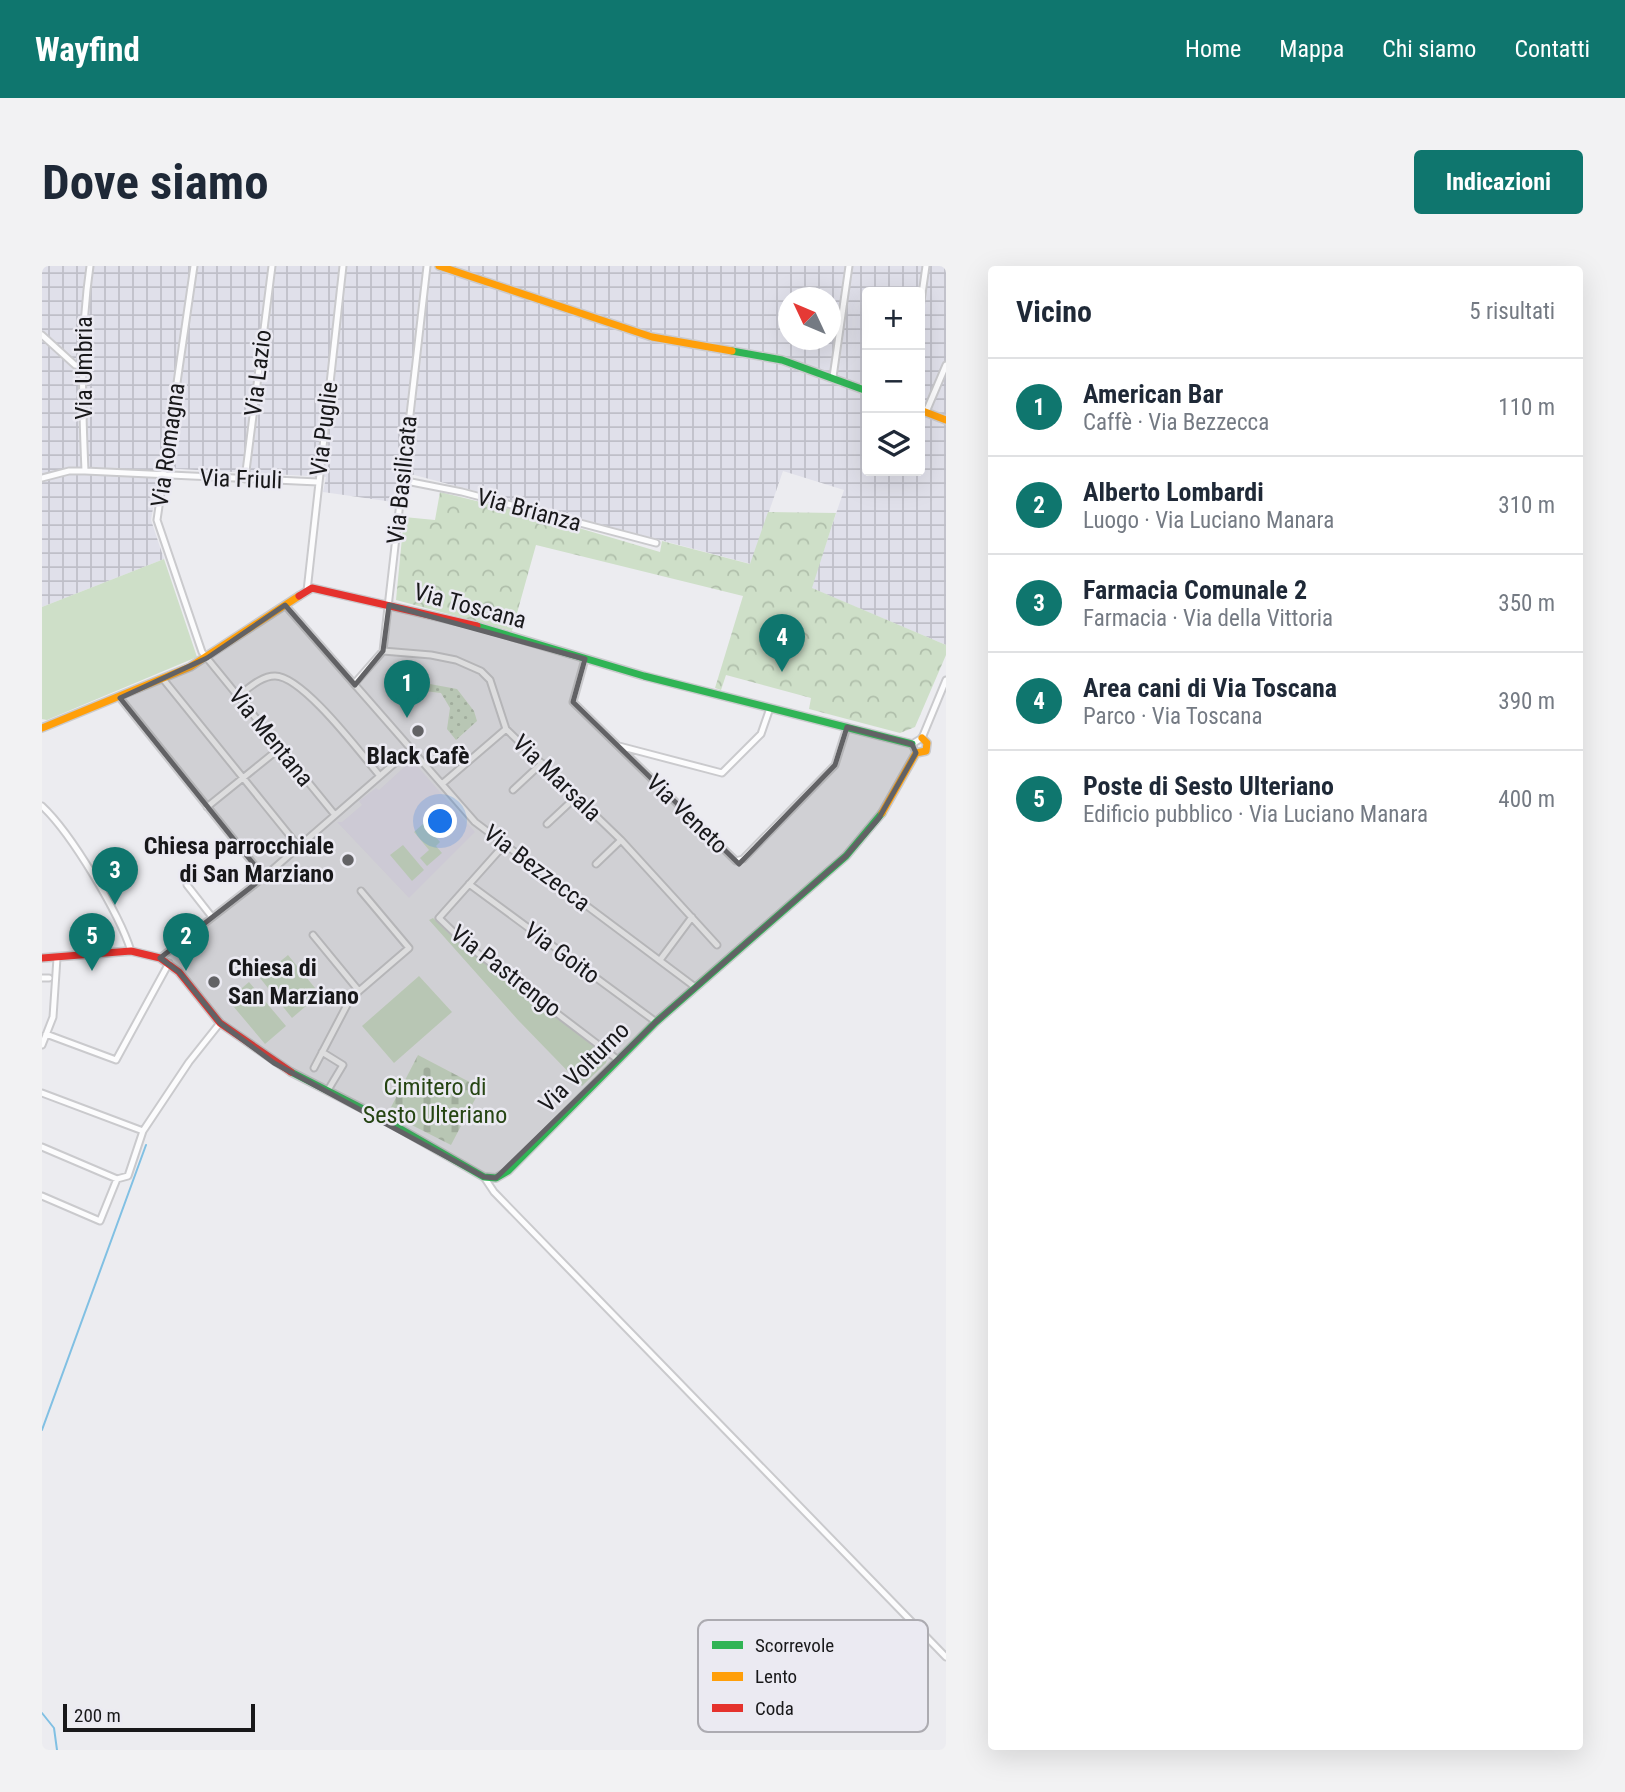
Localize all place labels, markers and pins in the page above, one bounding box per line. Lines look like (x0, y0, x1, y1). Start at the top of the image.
pin: 4 (759, 614, 805, 672)
pin: 1 (384, 660, 430, 718)
marker: Black Cafè (410, 723, 426, 739)
place label: Black Cafè (367, 742, 469, 770)
place label: Chiesa parrocchiale di San Marziano (144, 832, 334, 888)
pin: 3 (92, 847, 138, 905)
marker: Chiesa parrocchiale di San Marziano (340, 852, 356, 868)
pin: 5 (69, 913, 115, 971)
pin: 2 (163, 913, 209, 971)
place label: Chiesa di San Marziano (228, 954, 359, 1010)
marker: Chiesa di San Marziano (206, 974, 222, 990)

